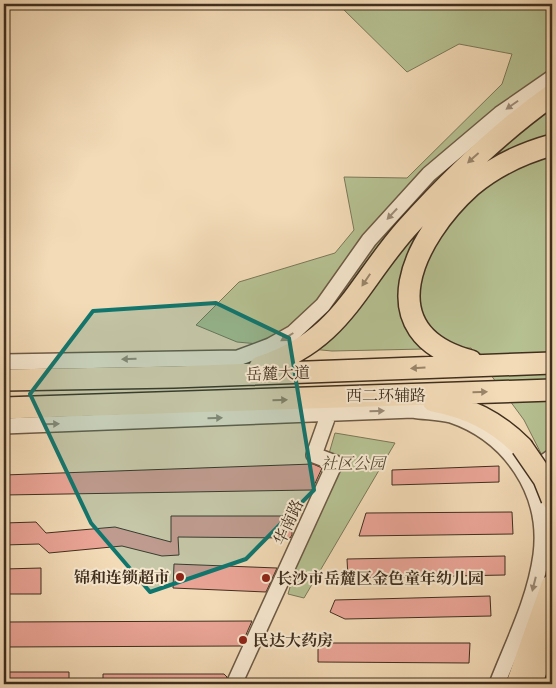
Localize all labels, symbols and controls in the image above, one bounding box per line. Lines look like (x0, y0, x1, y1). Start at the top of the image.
one-way arrow (505, 100, 519, 110)
one-way arrow (468, 152, 480, 164)
one-way arrow (386, 208, 398, 220)
one-way arrow (362, 273, 371, 287)
one-way arrow (280, 332, 293, 341)
one-way arrow (121, 355, 137, 363)
street label: 岳麓大道 (246, 362, 310, 386)
one-way arrow (409, 364, 425, 372)
street label: 西二环辅路 (346, 385, 426, 407)
one-way arrow (472, 387, 488, 395)
one-way arrow (272, 396, 288, 404)
one-way arrow (369, 407, 385, 415)
one-way arrow (207, 413, 223, 421)
one-way arrow (45, 420, 61, 428)
park label: 社区公园 (321, 453, 388, 475)
street label: 华南路 (269, 496, 309, 549)
place label: 锦和连锁超市 (74, 567, 170, 589)
place label: 长沙市岳麓区金色童年幼儿园 (276, 568, 484, 590)
marker: 锦和连锁超市 (174, 571, 186, 583)
marker: 长沙市岳麓区金色童年幼儿园 (260, 572, 272, 584)
one-way arrow (530, 576, 538, 591)
place label: 民达大药房 (253, 630, 333, 652)
marker: 民达大药房 (237, 634, 249, 646)

